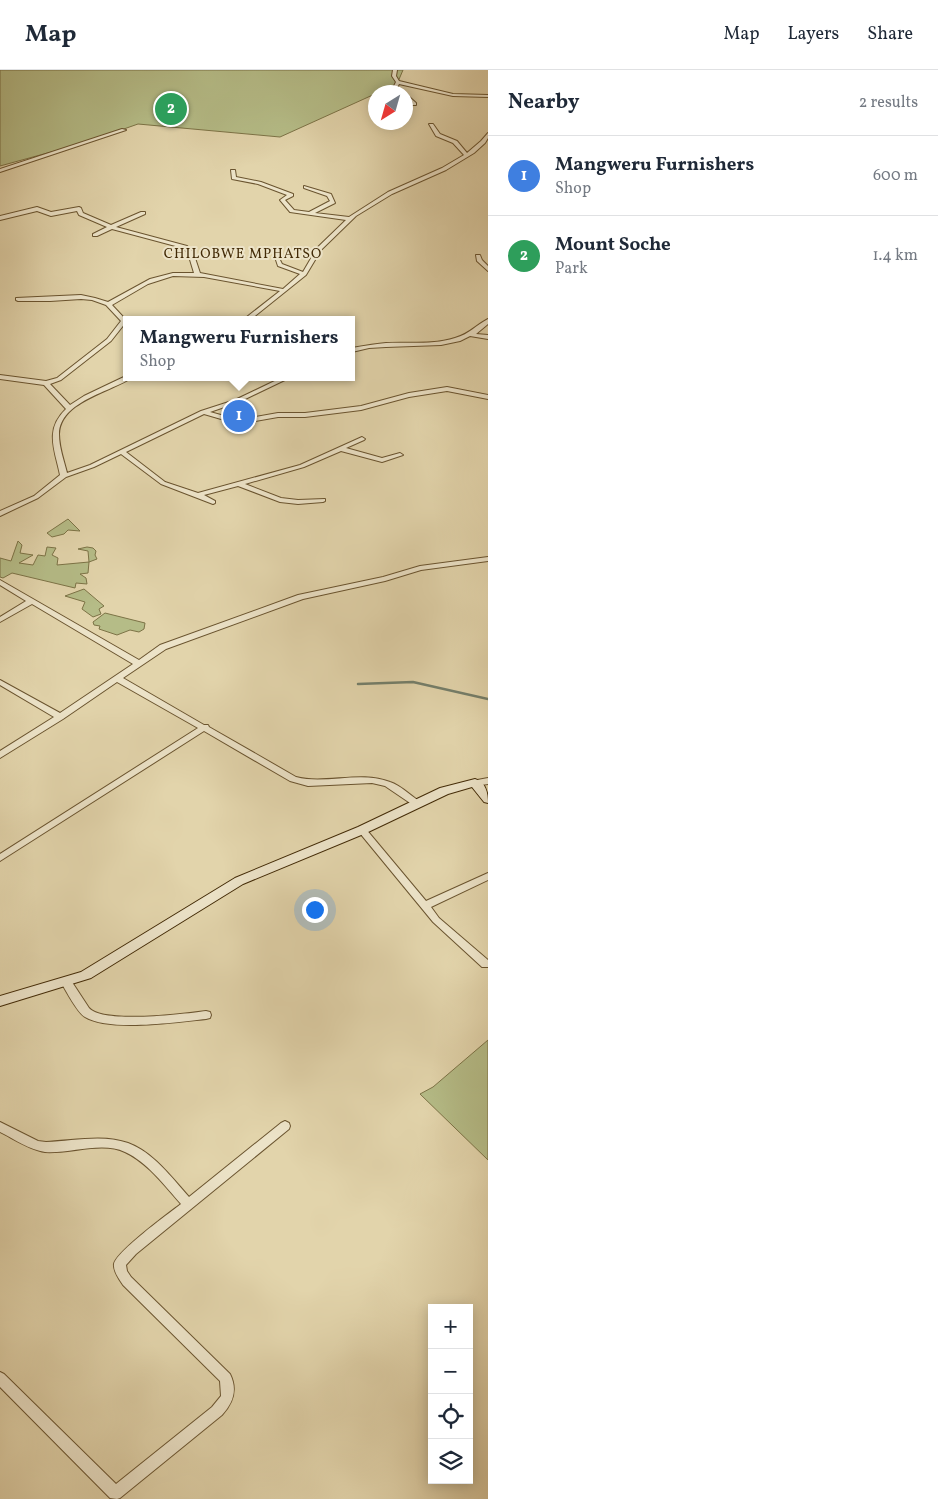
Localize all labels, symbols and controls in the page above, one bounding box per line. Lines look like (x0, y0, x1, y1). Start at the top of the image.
text: Map (25, 18, 76, 52)
text: Map (723, 22, 759, 47)
text: Layers (787, 22, 839, 47)
text: Share (867, 22, 913, 47)
north arrow (368, 85, 413, 130)
text: Nearby (508, 88, 579, 117)
pin: 2 (155, 90, 187, 128)
text: 2 results (859, 92, 918, 114)
text: Mangweru Furnishers (555, 152, 754, 178)
text: 1 (521, 165, 527, 187)
text: 600 m (873, 165, 918, 187)
text: Shop (555, 178, 591, 200)
text: Mount Soche (555, 232, 671, 258)
district label: CHILOBWE MPHATSO (164, 245, 322, 264)
text: 2 (520, 245, 528, 267)
text: 1.4 km (872, 245, 918, 267)
text: Park (555, 258, 588, 280)
popup (123, 316, 355, 381)
text: Mangweru Furnishers (139, 325, 339, 351)
text: Shop (139, 351, 175, 373)
pin: 1 (223, 397, 255, 435)
your location (302, 897, 328, 923)
map controls (428, 1304, 473, 1484)
button: + (428, 1304, 473, 1349)
button: − (428, 1349, 473, 1394)
button: locate (428, 1394, 473, 1439)
button: layers (428, 1439, 473, 1484)

